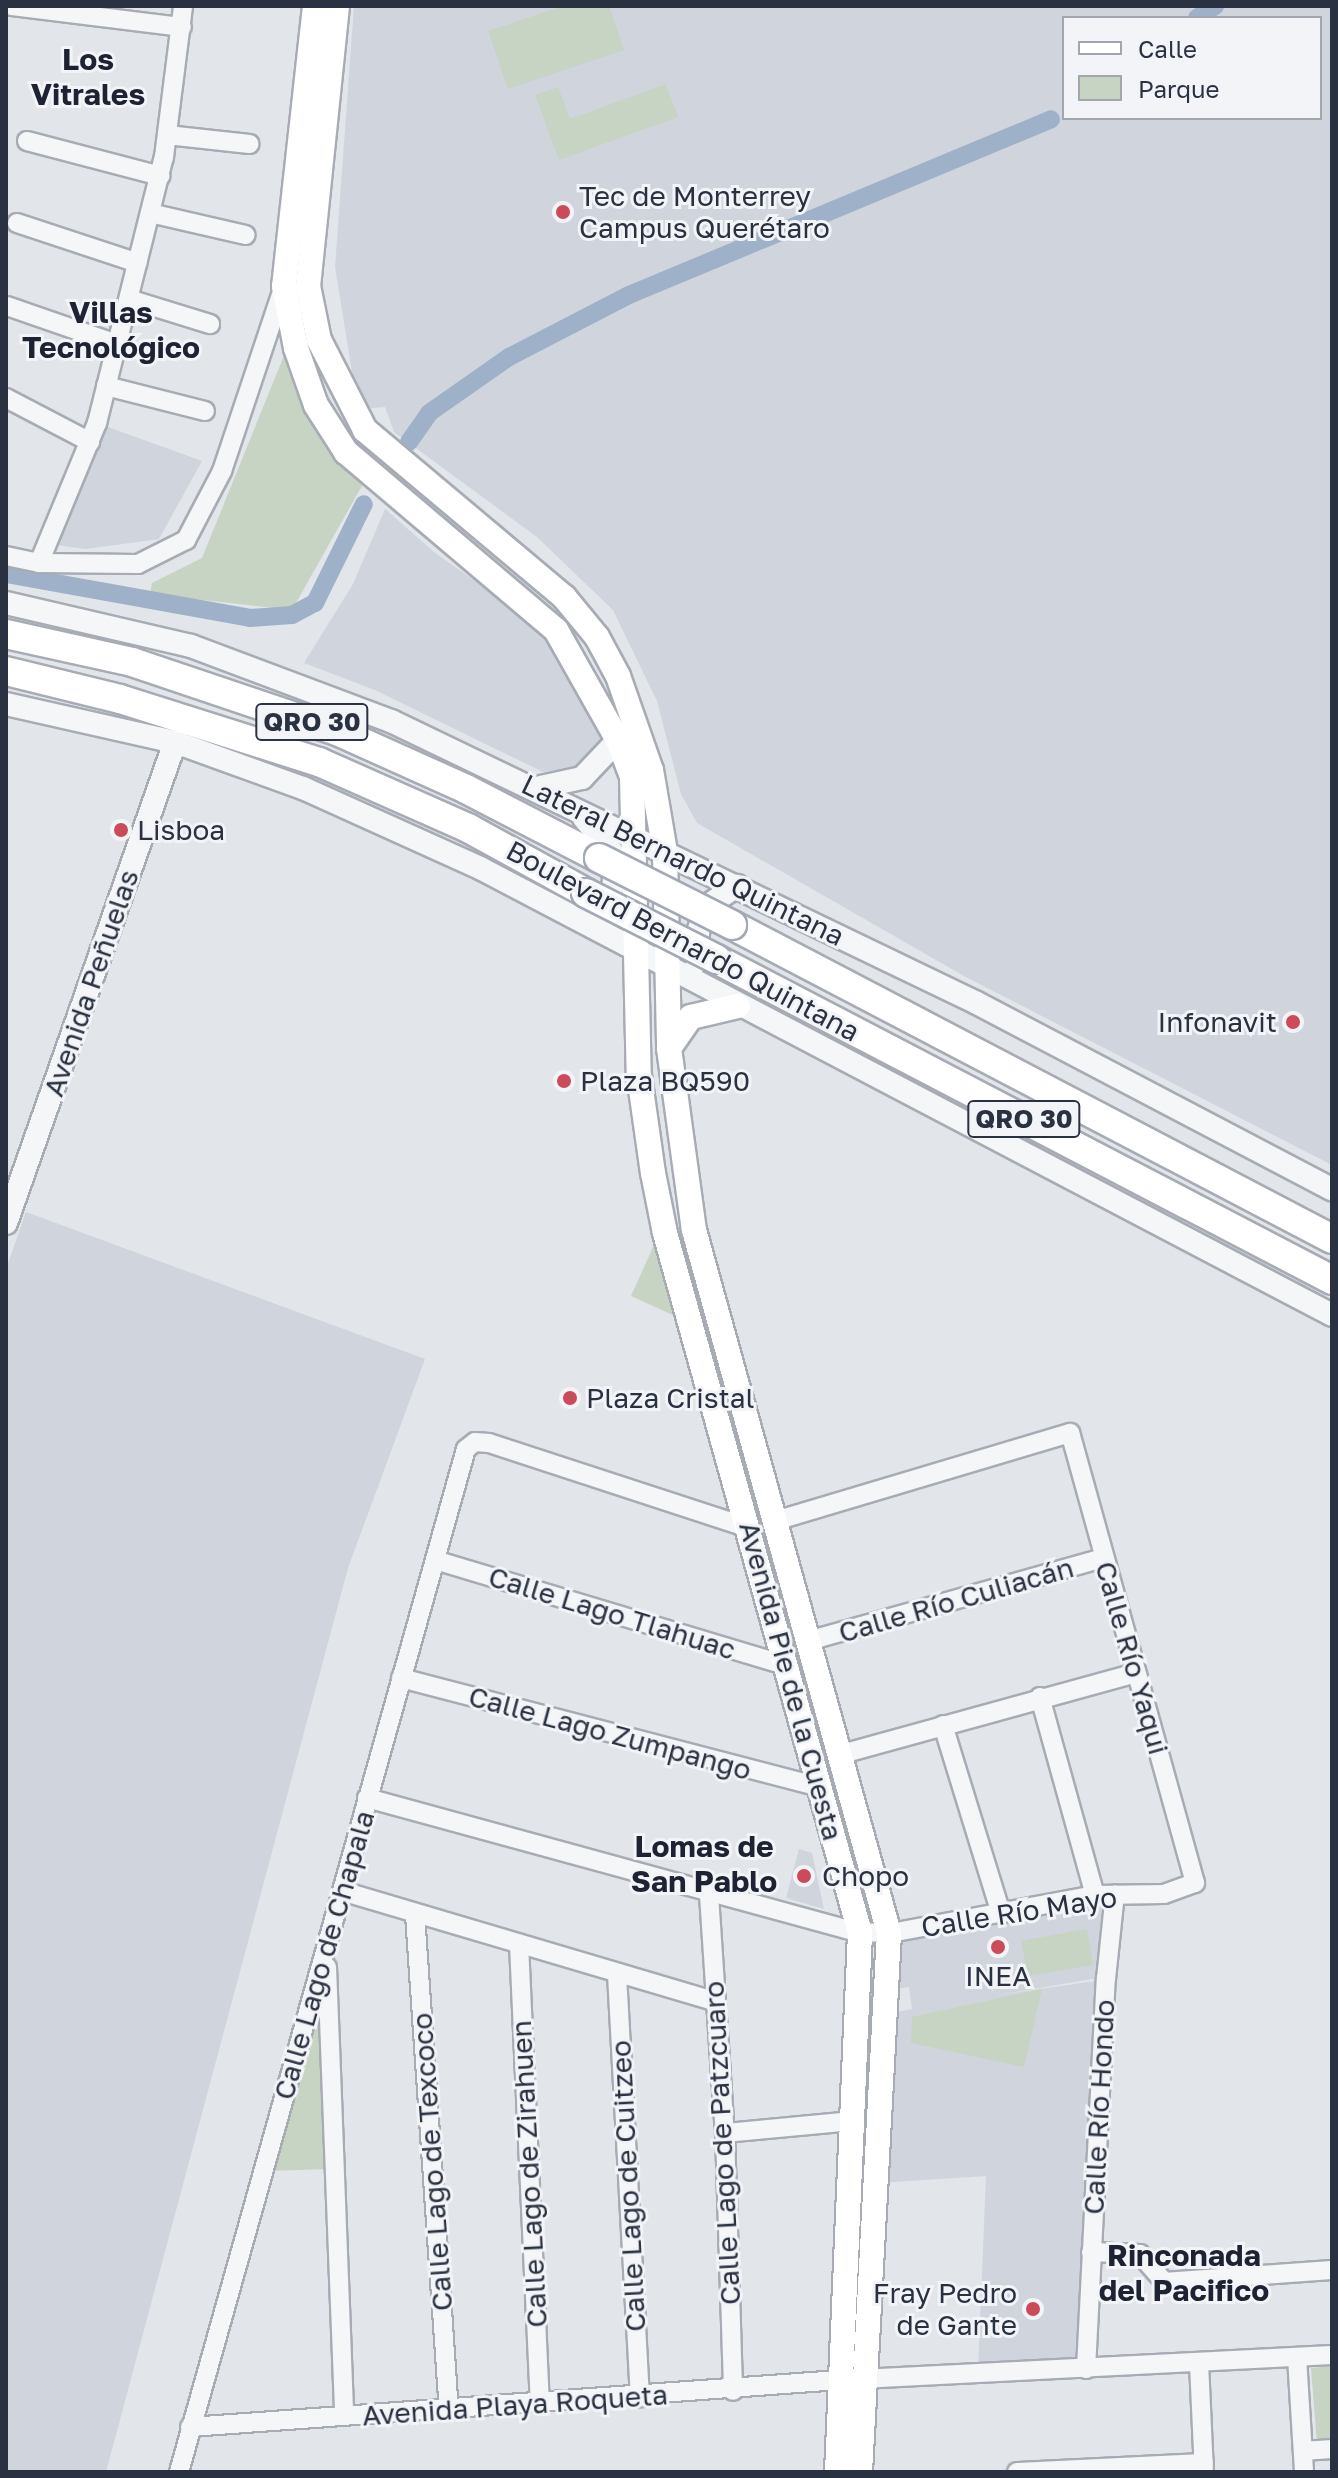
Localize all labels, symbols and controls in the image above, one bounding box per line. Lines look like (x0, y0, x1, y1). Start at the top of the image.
legend (1062, 16, 1322, 120)
text: Calle (1138, 34, 1197, 63)
district label: Los Vitrales (31, 41, 145, 112)
text: Parque (1138, 74, 1219, 103)
place label: Tec de Monterrey Campus Querétaro (579, 179, 830, 245)
marker: Tec de Monterrey Campus Querétaro (554, 203, 572, 221)
district label: Villas Tecnológico (22, 294, 200, 364)
road number: QRO 30 (254, 700, 370, 744)
street label: Lateral Bernardo Quintana (516, 767, 850, 953)
place label: Lisboa (137, 813, 225, 847)
marker: Lisboa (112, 821, 130, 839)
street label: Boulevard Bernardo Quintana (501, 833, 865, 1049)
street label: Avenida Peñuelas (36, 865, 146, 1101)
place label: Infonavit (1157, 1005, 1277, 1039)
marker: Infonavit (1284, 1013, 1302, 1031)
place label: Plaza BQ590 (580, 1064, 750, 1098)
marker: Plaza BQ590 (555, 1072, 573, 1090)
road number: QRO 30 (966, 1097, 1082, 1141)
place label: Plaza Cristal (586, 1381, 755, 1415)
marker: Plaza Cristal (561, 1389, 579, 1407)
street label: Avenida Pie de la Cuesta (732, 1518, 850, 1844)
street label: Calle Río Culiacán (835, 1550, 1077, 1650)
street label: Calle Río Yaqui (1088, 1558, 1176, 1758)
street label: Calle Lago Tlahuac (485, 1559, 739, 1667)
street label: Calle Lago Zumpango (465, 1679, 755, 1787)
street label: Calle Lago de Chapala (267, 1807, 381, 2103)
district label: Lomas de San Pablo (631, 1828, 777, 1898)
place label: Chopo (822, 1859, 909, 1893)
marker: Chopo (793, 1865, 815, 1887)
street label: Calle Río Mayo (919, 1880, 1119, 1944)
marker: INEA (989, 1938, 1007, 1956)
place label: INEA (965, 1959, 1031, 1993)
street label: Calle Lago de Patzcuaro (697, 1980, 747, 2306)
street label: Calle Río Hondo (1077, 1999, 1121, 2215)
street label: Calle Lago de Texcoco (405, 2012, 459, 2312)
street label: Calle Lago de Zirahuen (504, 2019, 554, 2329)
street label: Calle Lago de Cuitzeo (604, 2039, 652, 2333)
district label: Rinconada del Pacifico (1099, 2237, 1269, 2308)
place label: Fray Pedro de Gante (873, 2276, 1017, 2342)
marker: Fray Pedro de Gante (1024, 2300, 1042, 2318)
street label: Avenida Playa Roqueta (361, 2378, 669, 2432)

